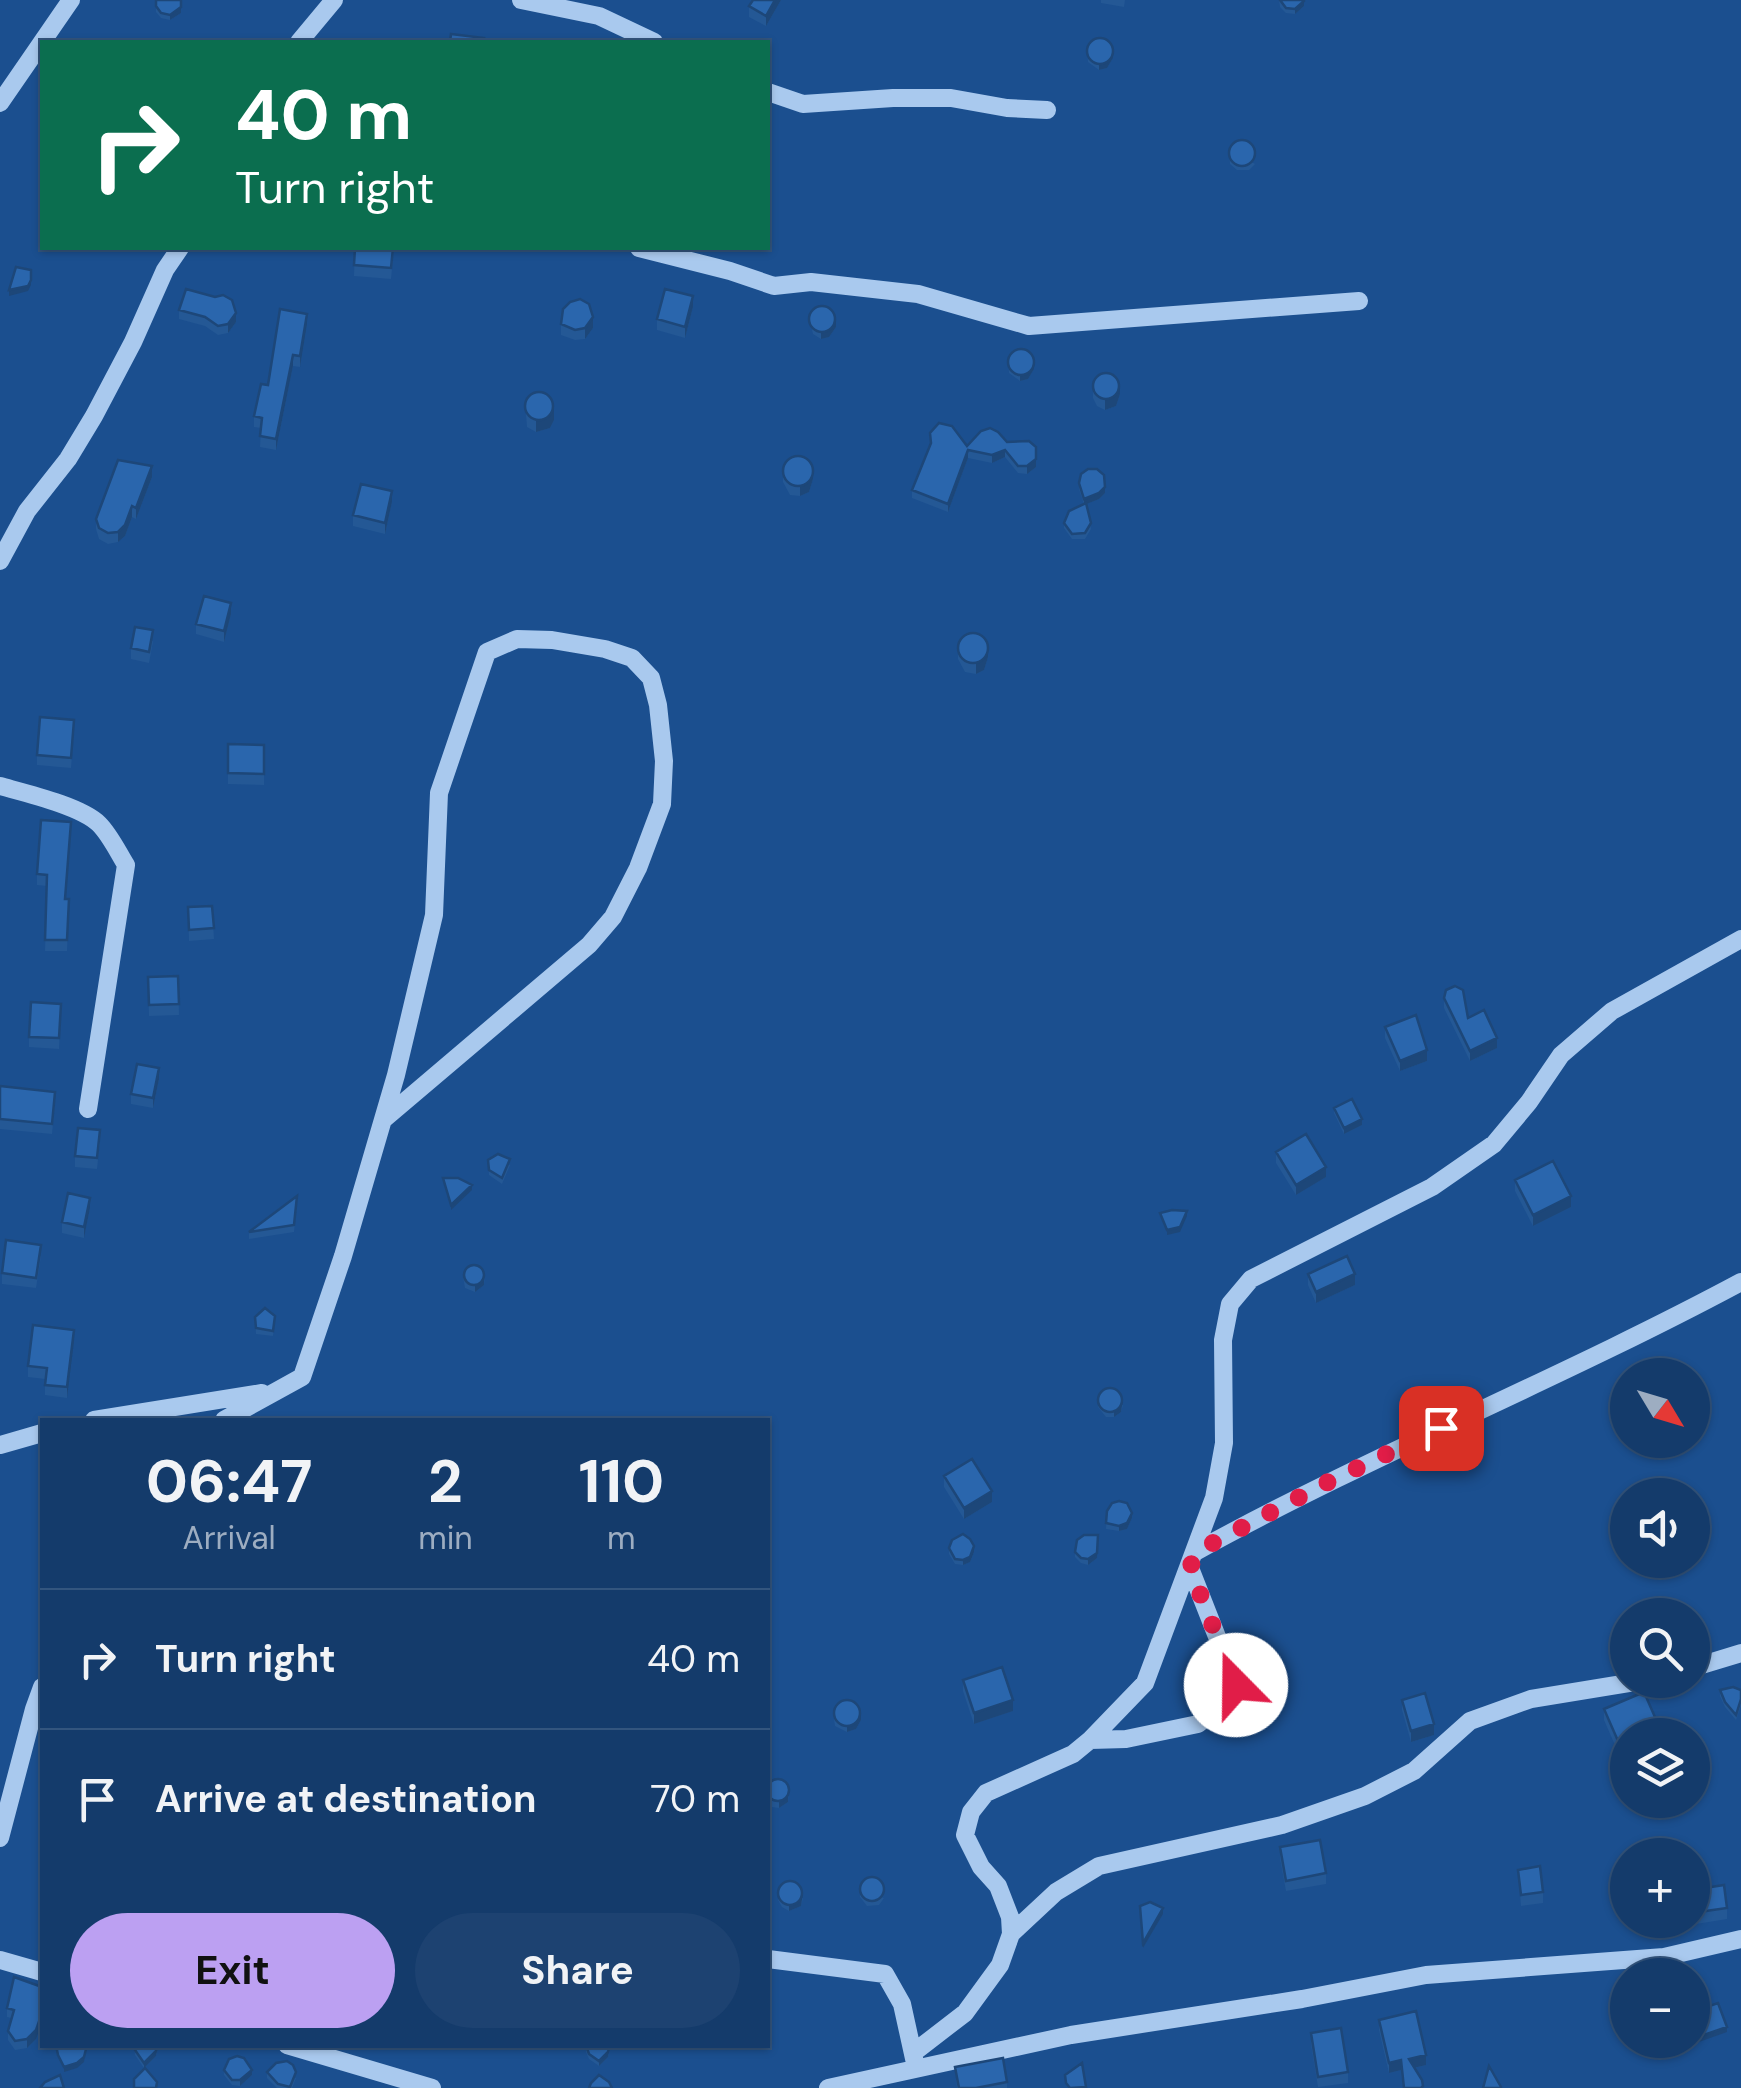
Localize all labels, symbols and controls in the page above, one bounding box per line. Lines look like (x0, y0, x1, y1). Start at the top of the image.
text: 40 m (235, 70, 412, 161)
icon: right (70, 80, 200, 210)
text: Turn right (235, 158, 434, 217)
north arrow (1610, 1358, 1710, 1458)
map controls (1610, 1358, 1710, 2058)
pin (1399, 1386, 1484, 1471)
icon: arrive (1414, 1401, 1469, 1456)
text: 06:47 (146, 1442, 312, 1521)
text: 2 (428, 1442, 463, 1521)
text: 110 (578, 1442, 664, 1521)
button: sound (1610, 1478, 1710, 1578)
text: Arrival (182, 1517, 276, 1559)
text: min (418, 1517, 473, 1559)
text: m (607, 1517, 636, 1559)
button: search (1610, 1598, 1710, 1698)
icon: right (70, 1632, 125, 1687)
position arrow (1184, 1633, 1288, 1737)
text: Turn right (155, 1634, 336, 1684)
text: 40 m (647, 1634, 740, 1684)
button: layers (1610, 1718, 1710, 1818)
icon: arrive (70, 1772, 125, 1827)
text: Arrive at destination (155, 1774, 537, 1824)
text: 70 m (650, 1774, 740, 1824)
button: + (1610, 1838, 1710, 1938)
button: Exit (70, 1913, 395, 2028)
button: Share (415, 1913, 740, 2028)
button: − (1610, 1958, 1710, 2058)

